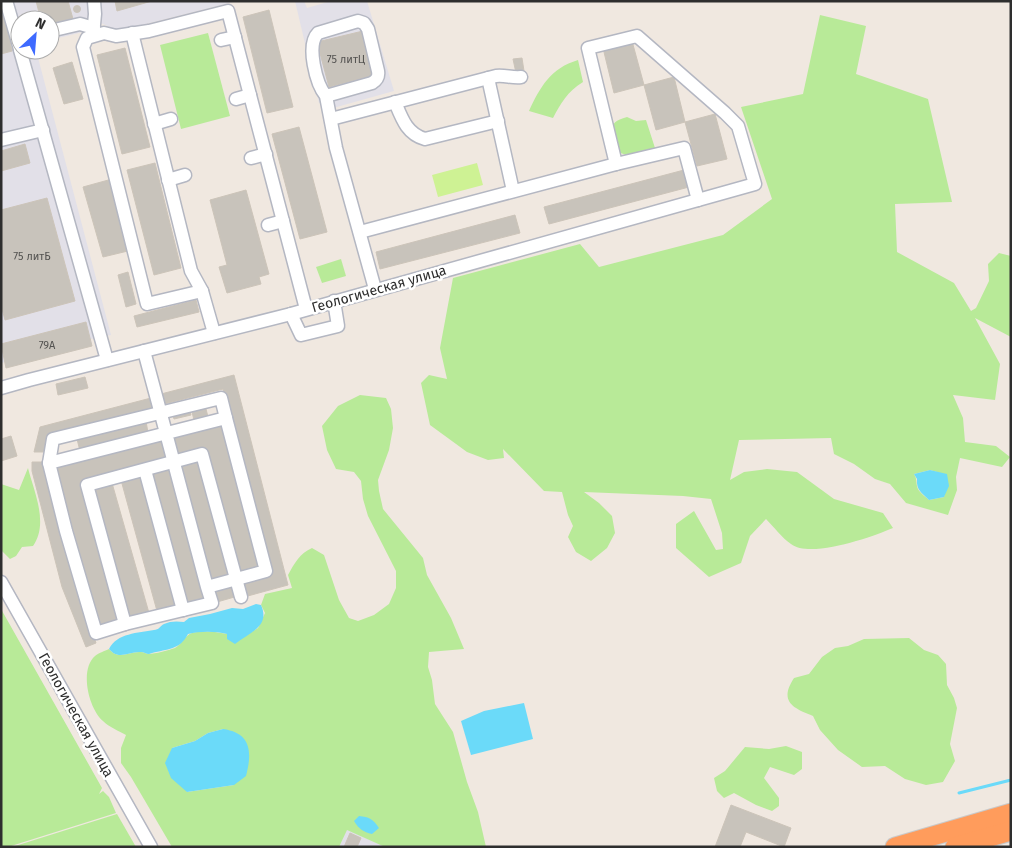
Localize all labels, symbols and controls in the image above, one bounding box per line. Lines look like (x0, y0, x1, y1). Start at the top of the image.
north arrow (10, 10, 60, 60)
text: N (33, 14, 48, 33)
house number: 75 литЦ (327, 53, 366, 66)
house number: 75 литБ (13, 250, 51, 263)
street label: Геологическая улица (310, 262, 448, 316)
house number: 79А (39, 339, 56, 352)
street label: Геологическая улица (35, 650, 117, 780)

